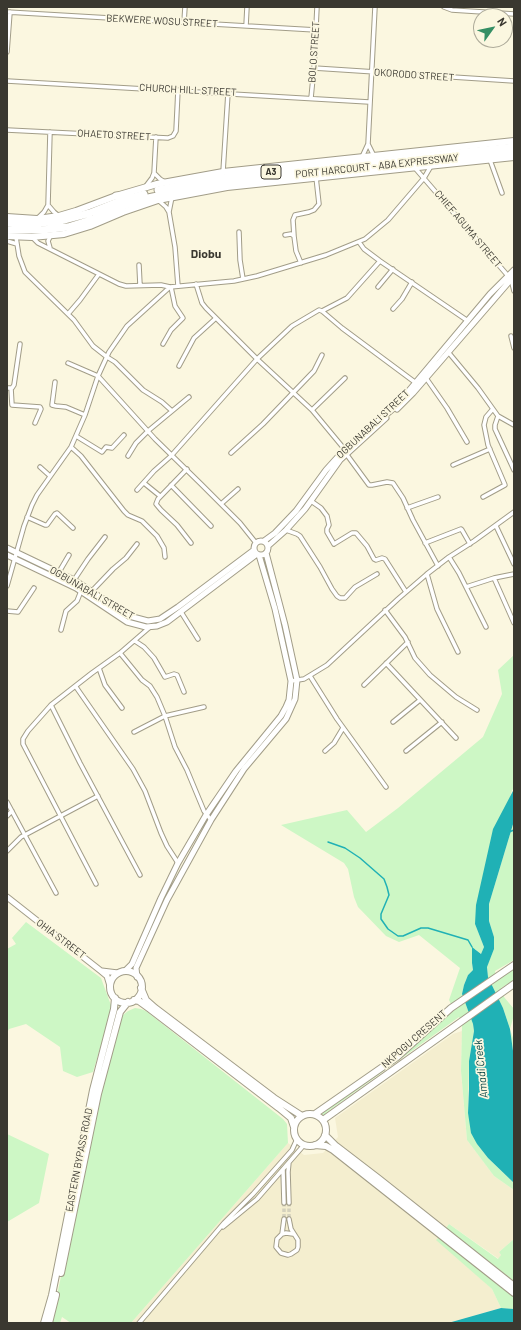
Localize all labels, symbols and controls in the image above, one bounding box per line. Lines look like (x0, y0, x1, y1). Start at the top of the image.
north arrow (473, 8, 513, 48)
street label: BEKWERE WOSU STREET (106, 12, 218, 30)
text: N (495, 15, 510, 28)
street label: BOLO STREET (306, 21, 322, 83)
street label: OKORODO STREET (373, 66, 455, 84)
street label: CHURCH HILL STREET (139, 81, 237, 99)
street label: OHAETO STREET (77, 127, 151, 143)
street label: PORT HARCOURT - ABA EXPRESSWAY (295, 151, 459, 181)
road number: A3 (261, 165, 281, 179)
street label: CHIEF AGUMA STREET (432, 188, 504, 270)
district label: Diobu (191, 247, 221, 261)
street label: OGBUNABALI STREET (334, 387, 412, 461)
street label: OGBUNABALI STREET (48, 564, 136, 622)
street label: OHIA STREET (34, 917, 88, 961)
street label: NKPOGU CRESENT (379, 1008, 449, 1070)
water label: Amadi Creek (471, 1039, 491, 1099)
street label: EASTERN BYPASS ROAD (63, 1107, 95, 1213)

